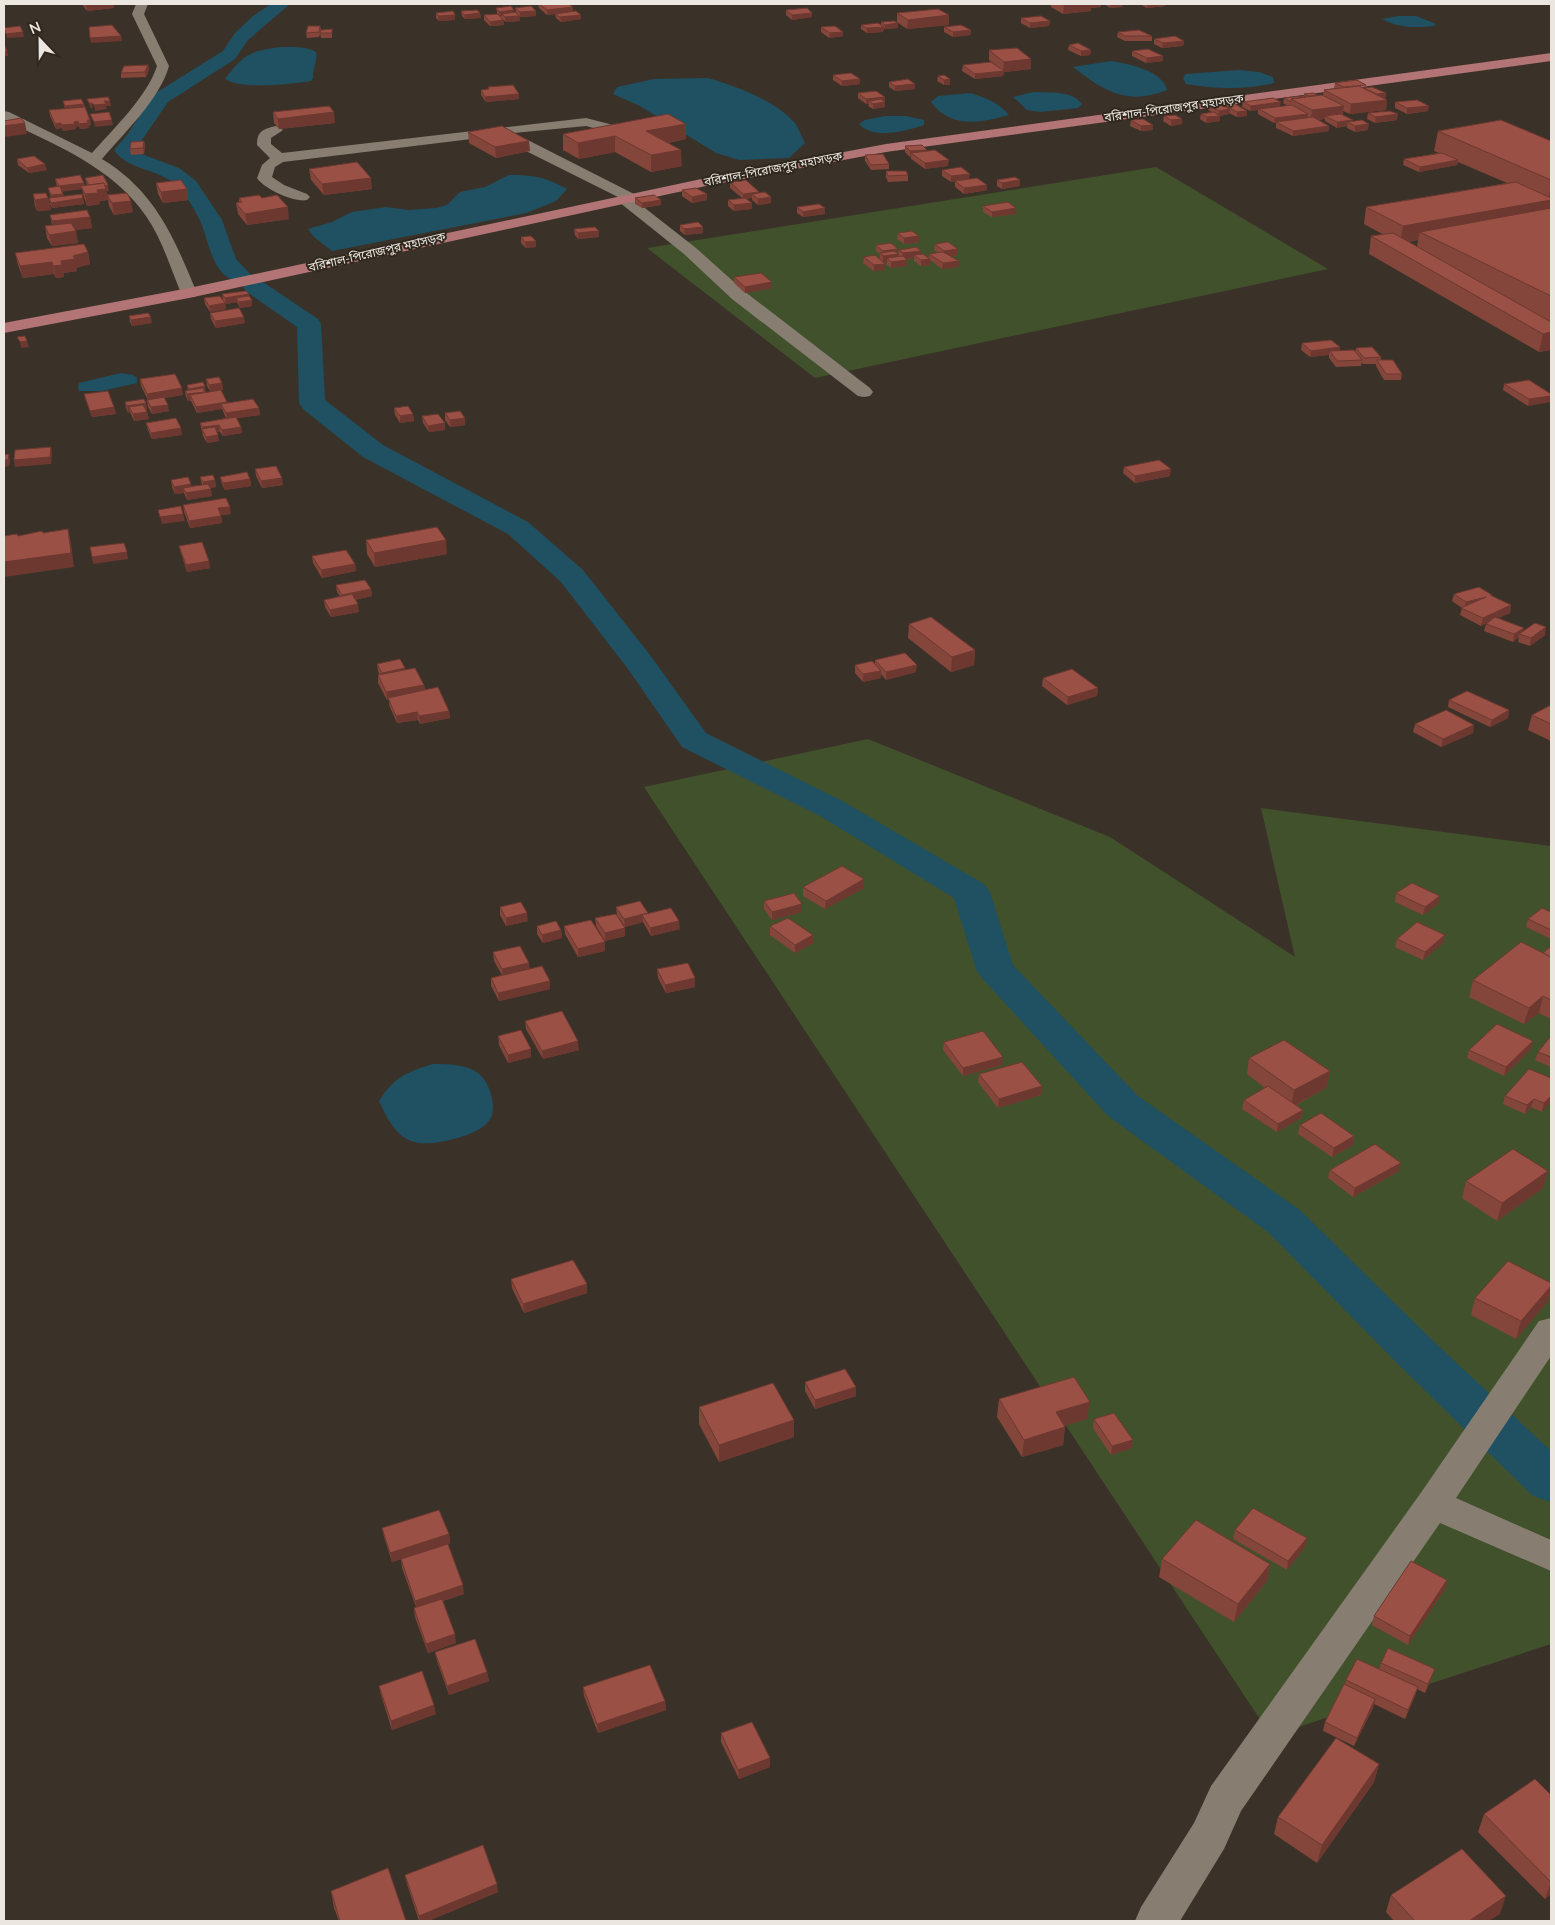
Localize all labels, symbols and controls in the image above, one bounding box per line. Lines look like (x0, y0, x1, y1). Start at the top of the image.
north arrow (15, 15, 65, 65)
text: N (27, 18, 43, 37)
street label: বরিশাল-পিরোজপুর মহাসড়ক (1102, 90, 1245, 126)
street label: বরিশাল-পিরোজপুর মহাসড়ক (702, 148, 844, 190)
street label: বরিশাল-পিরোজপুর মহাসড়ক (306, 228, 447, 276)

